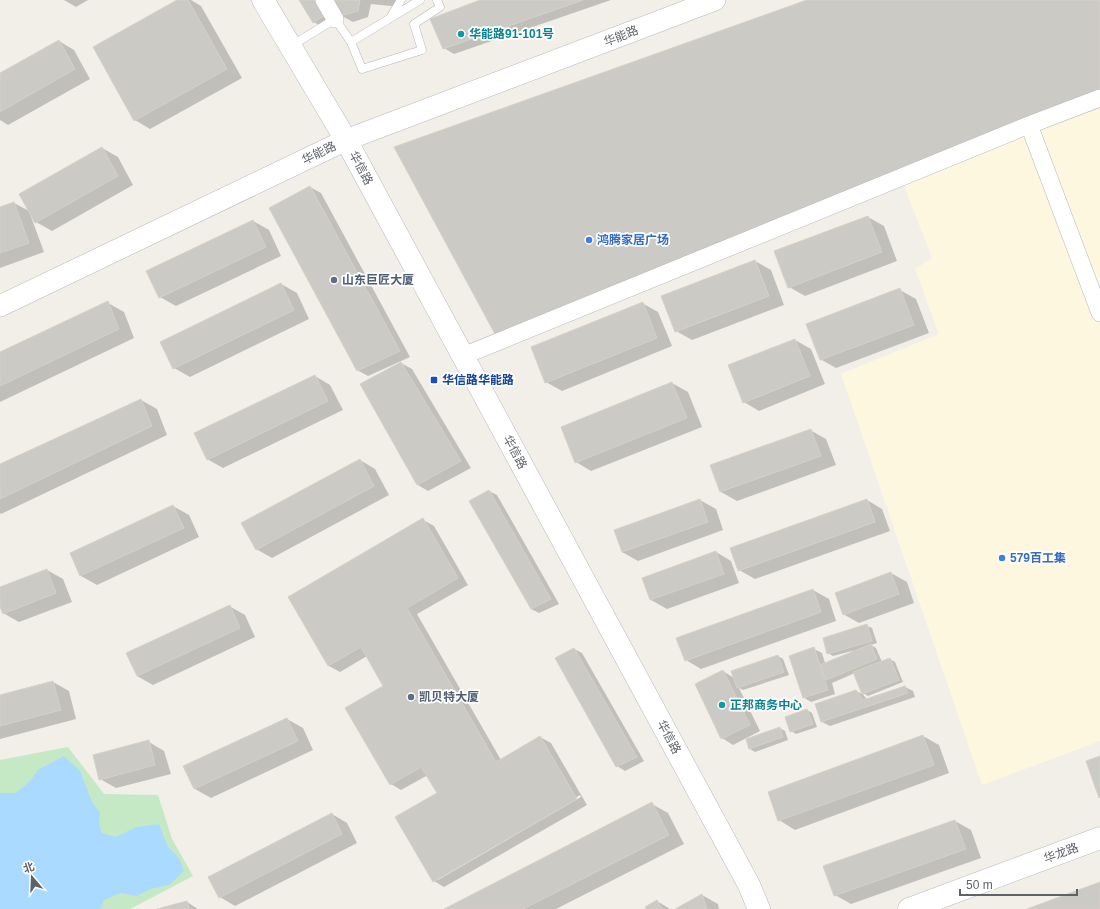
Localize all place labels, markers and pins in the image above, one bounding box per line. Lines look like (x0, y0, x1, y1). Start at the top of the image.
place label: 华能路91-101号 (469, 27, 554, 41)
marker: 华能路91-101号 (456, 29, 466, 39)
place label: 鸿腾家居广场 (597, 233, 669, 247)
marker: 鸿腾家居广场 (584, 235, 594, 245)
place label: 山东巨匠大厦 (342, 273, 414, 287)
marker: 山东巨匠大厦 (329, 275, 339, 285)
place label: 华信路华能路 (442, 373, 514, 387)
marker: 华信路华能路 (429, 375, 439, 385)
place label: 579百工集 (1010, 551, 1066, 565)
marker: 579百工集 (997, 553, 1007, 563)
place label: 凯贝特大厦 (419, 690, 479, 704)
marker: 凯贝特大厦 (406, 692, 416, 702)
place label: 正邦商务中心 (730, 698, 802, 712)
marker: 正邦商务中心 (717, 700, 727, 710)

